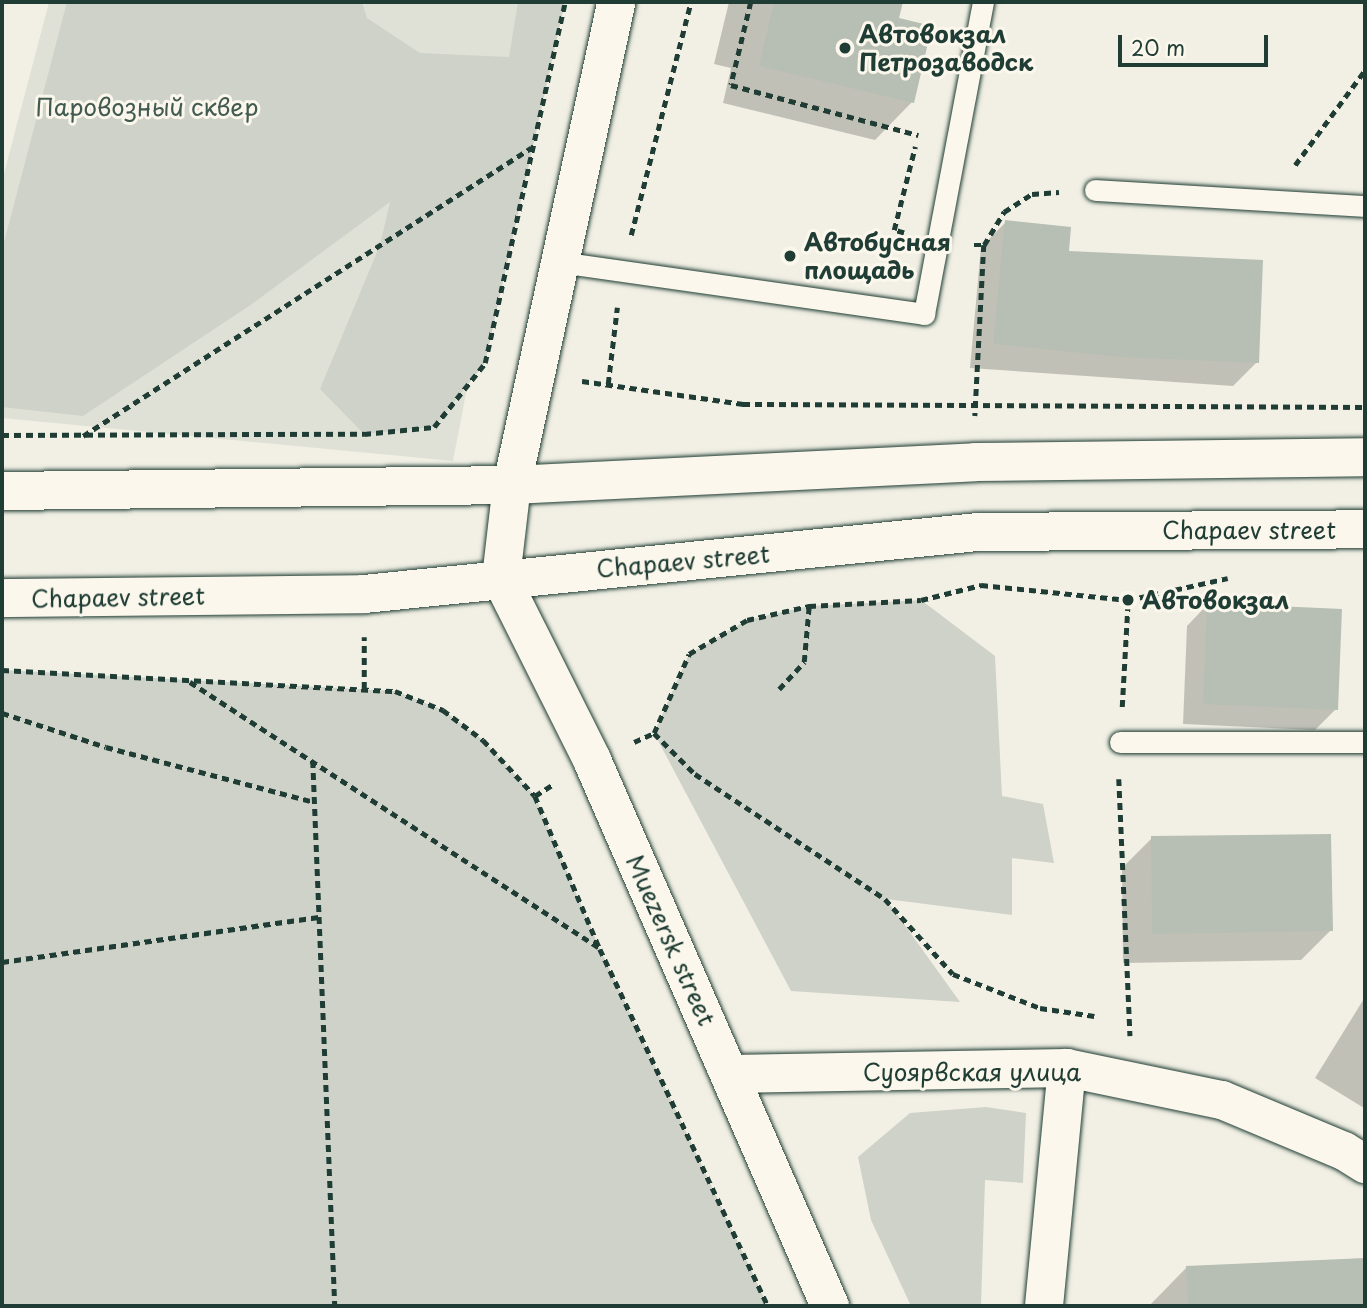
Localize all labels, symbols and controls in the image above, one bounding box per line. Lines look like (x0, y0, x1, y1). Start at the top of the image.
place label: Автовокзал Петрозаводск (859, 20, 1033, 76)
scale bar (1122, 21, 1272, 65)
text: 20 m (1131, 31, 1185, 63)
marker: Автовокзал Петрозаводск (837, 40, 853, 56)
park label: Паровозный сквер (35, 93, 259, 121)
place label: Автобусная площадь (804, 228, 951, 284)
marker: Автобусная площадь (782, 248, 798, 264)
street label: Chapaev street (1161, 516, 1337, 544)
street label: Chapaev street (594, 539, 772, 583)
street label: Chapaev street (30, 581, 206, 613)
place label: Автовокзал (1142, 586, 1289, 614)
marker: Автовокзал (1120, 592, 1136, 608)
street label: Muezersk street (620, 849, 722, 1031)
street label: Суоярвская улица (862, 1058, 1082, 1086)

